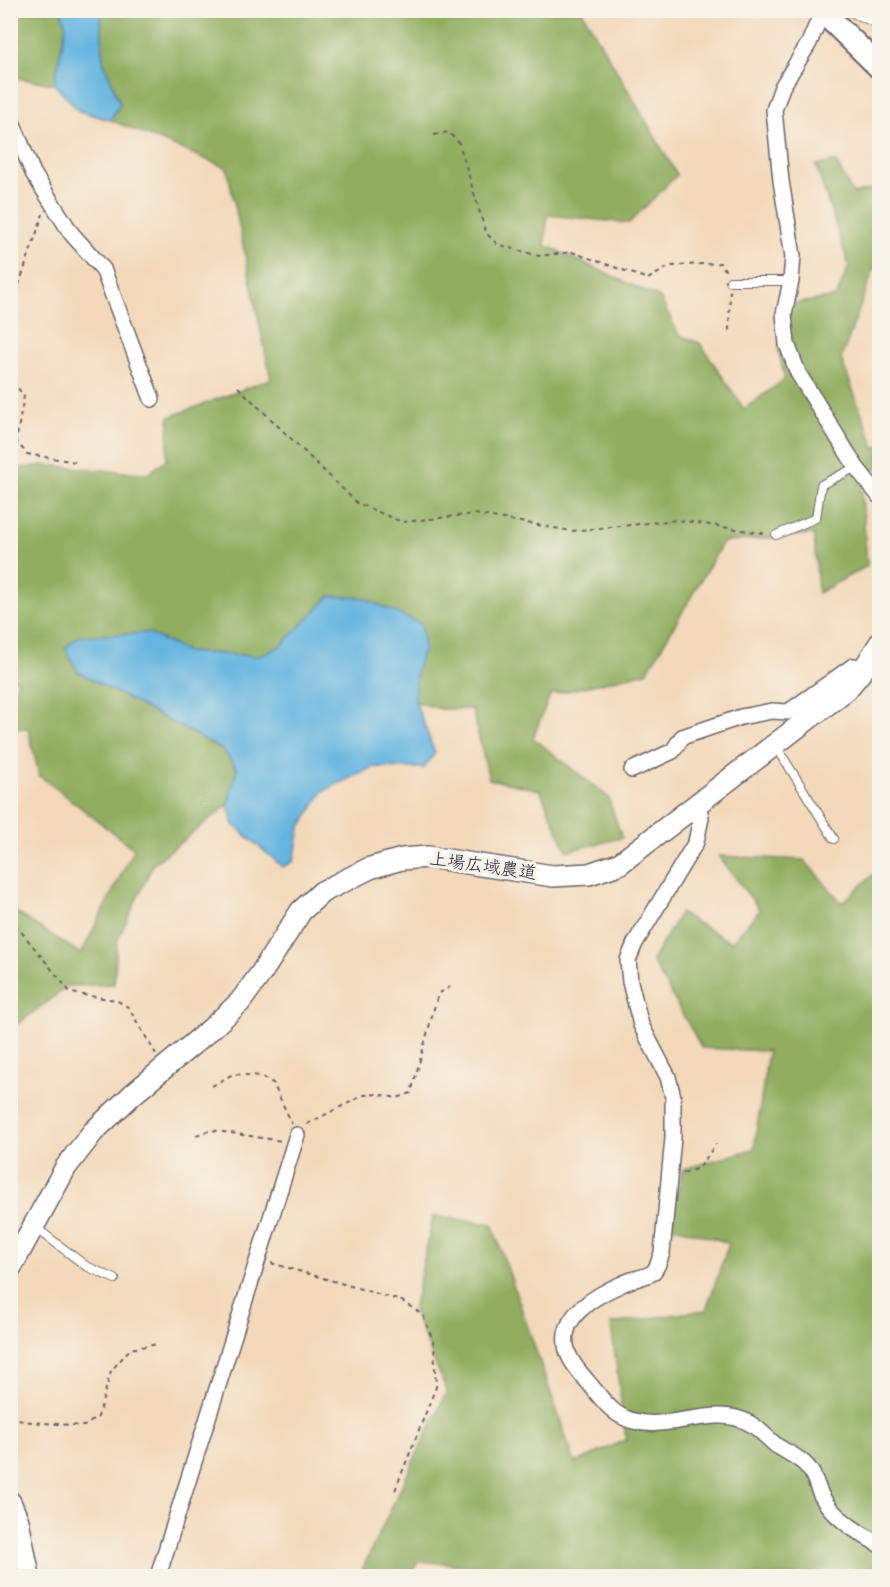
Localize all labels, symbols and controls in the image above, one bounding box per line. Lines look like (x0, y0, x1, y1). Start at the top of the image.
street label: 上場広域農道 (428, 848, 538, 884)

